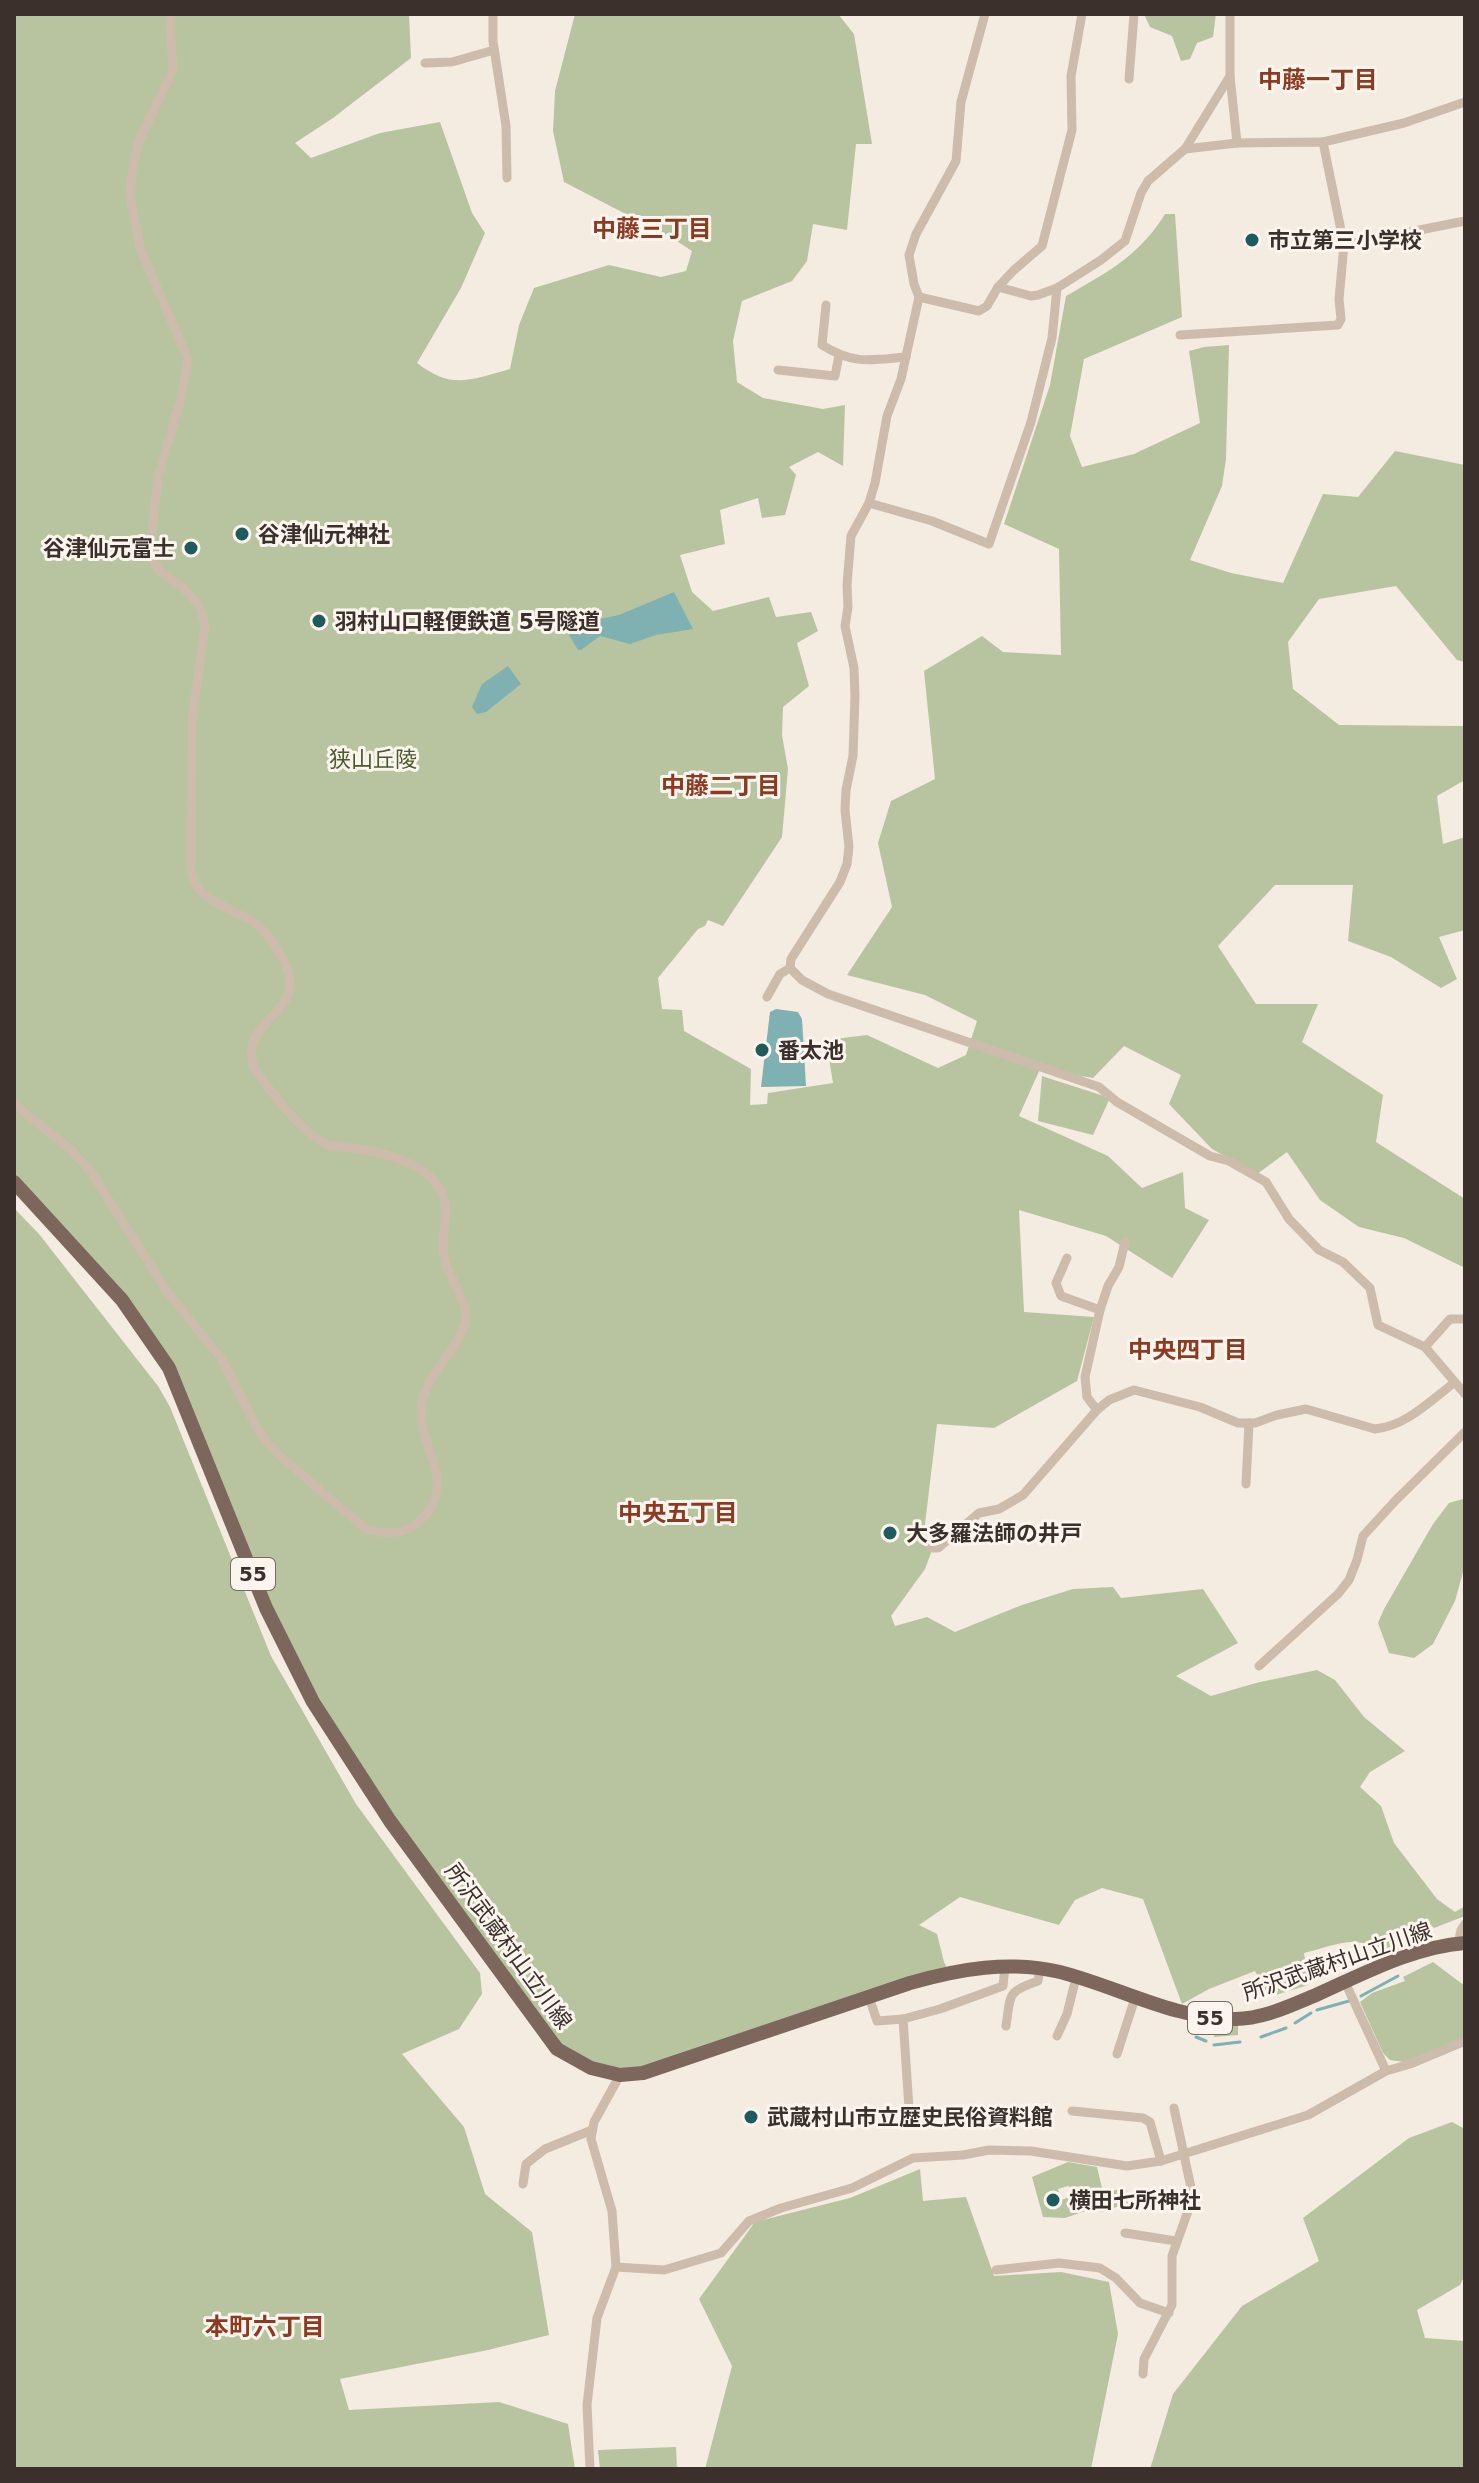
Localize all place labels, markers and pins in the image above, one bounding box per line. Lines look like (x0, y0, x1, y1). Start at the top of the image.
place label: 市立第三小学校 (1268, 228, 1422, 253)
marker: 市立第三小学校 (1243, 231, 1261, 249)
place label: 谷津仙元神社 (258, 522, 390, 547)
marker: 谷津仙元神社 (233, 525, 251, 543)
place label: 谷津仙元富士 (43, 536, 175, 561)
marker: 谷津仙元富士 (182, 539, 200, 557)
place label: 羽村山口軽便鉄道 5号隧道 (335, 609, 600, 634)
marker: 羽村山口軽便鉄道 5号隧道 (310, 612, 328, 630)
place label: 番太池 (778, 1038, 844, 1063)
marker: 番太池 (753, 1041, 771, 1059)
place label: 大多羅法師の井戸 (906, 1521, 1082, 1546)
marker: 大多羅法師の井戸 (881, 1524, 899, 1542)
place label: 武蔵村山市立歴史民俗資料館 (767, 2105, 1053, 2130)
marker: 武蔵村山市立歴史民俗資料館 (742, 2108, 760, 2126)
place label: 横田七所神社 (1069, 2188, 1201, 2213)
marker: 横田七所神社 (1044, 2191, 1062, 2209)

